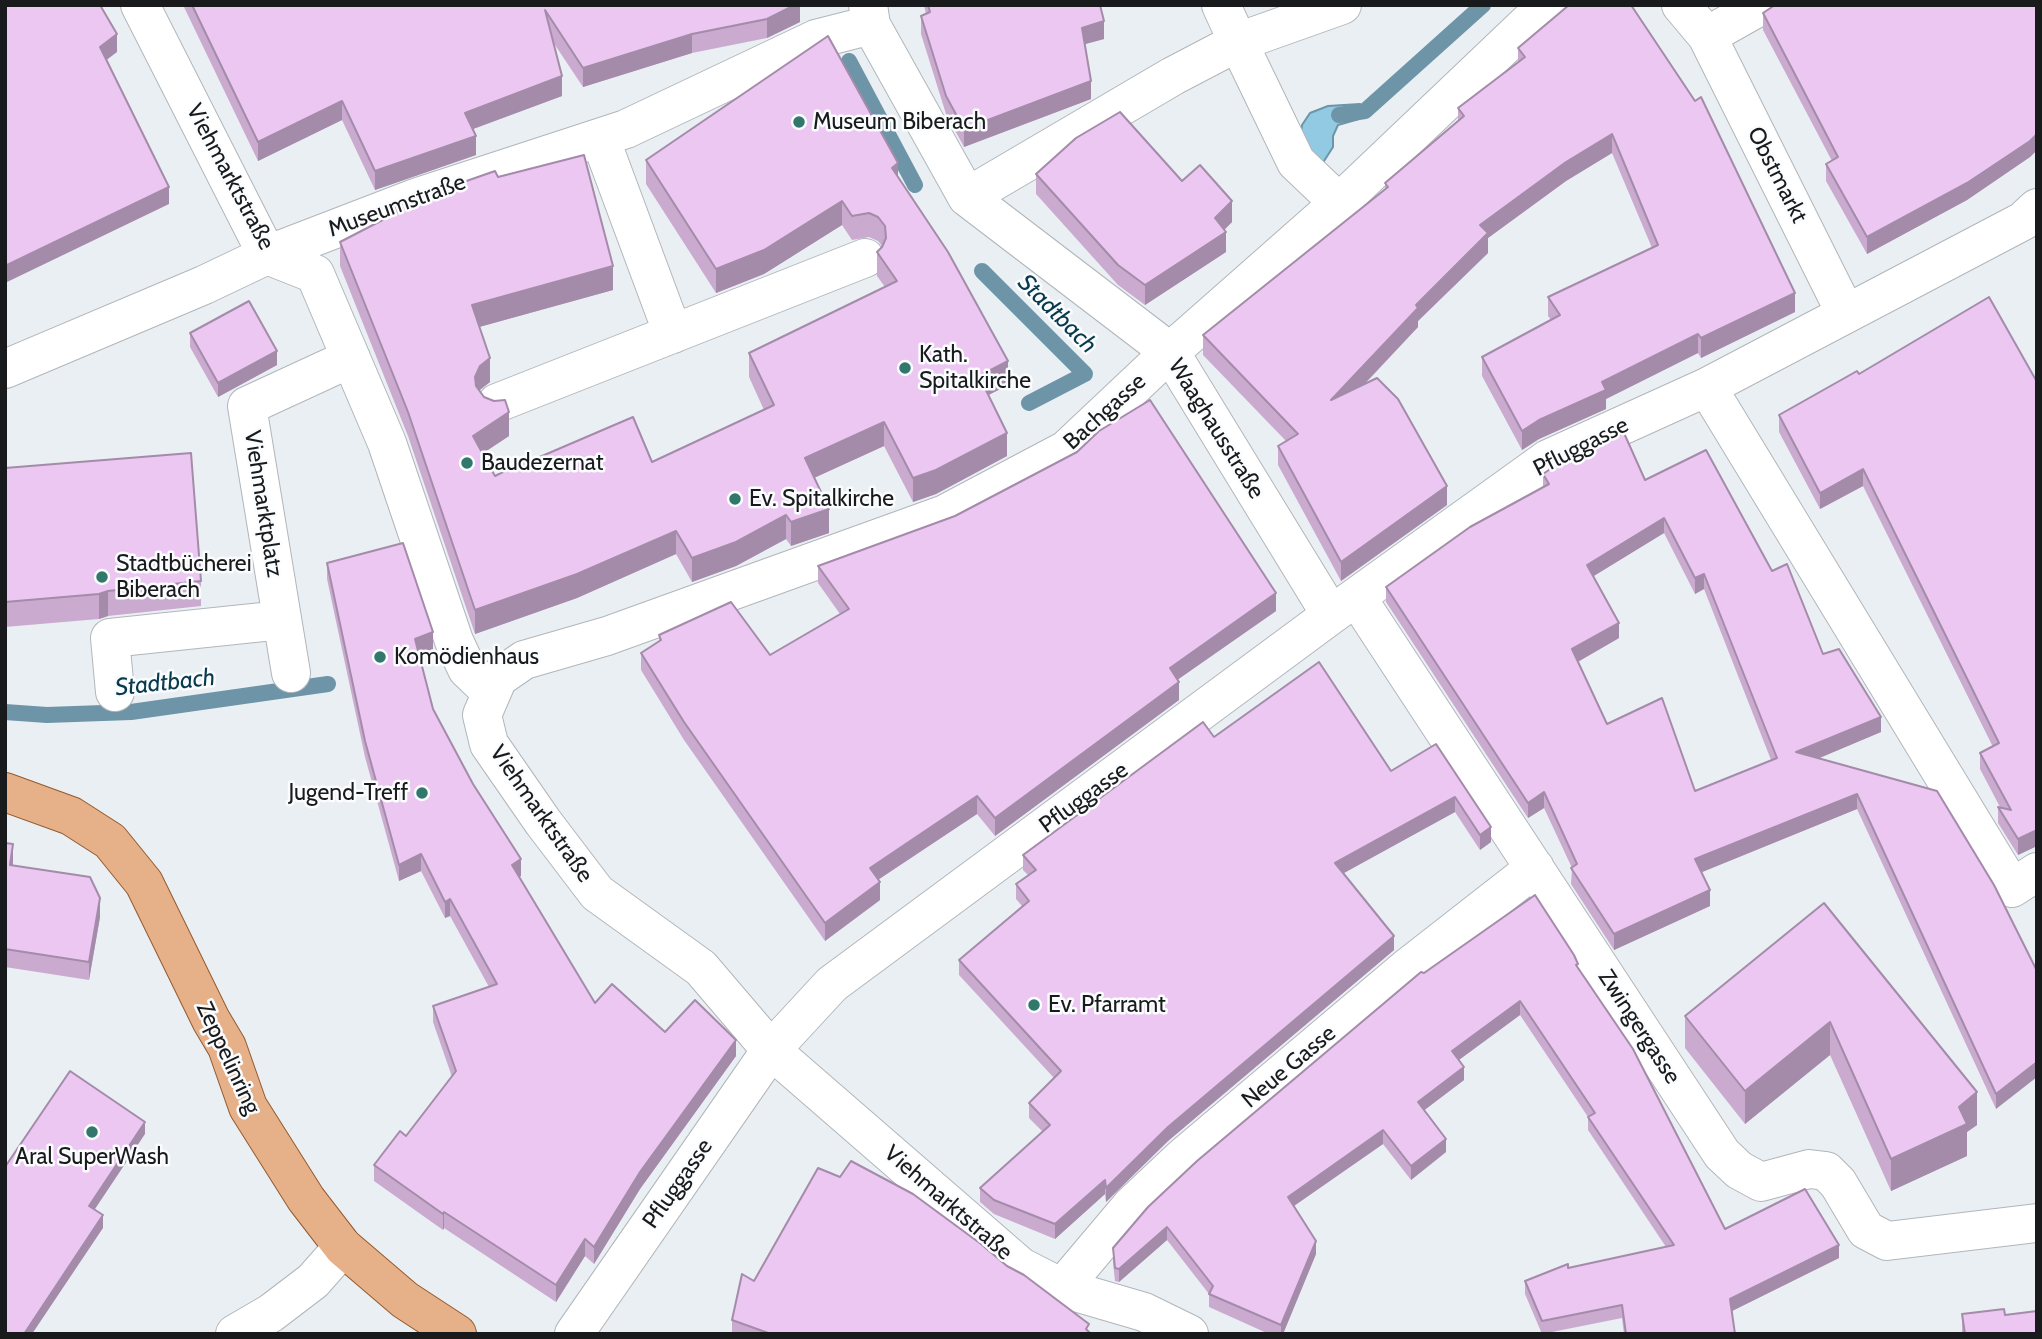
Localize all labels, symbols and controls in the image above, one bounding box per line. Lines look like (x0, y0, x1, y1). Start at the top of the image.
street label: Viehmarktstraße (180, 99, 280, 255)
place label: Museum Biberach (813, 108, 986, 136)
marker: Museum Biberach (791, 114, 807, 130)
street label: Obstmarkt (1741, 122, 1813, 228)
street label: Museumstraße (324, 168, 470, 244)
water label: Stadtbach (1011, 268, 1103, 360)
place label: Kath. Spitalkirche (919, 341, 1031, 395)
street label: Waaghausstraße (1162, 354, 1270, 504)
marker: Kath. Spitalkirche (897, 360, 913, 376)
street label: Bachgasse (1058, 368, 1152, 456)
street label: Pfluggasse (1529, 411, 1633, 483)
street label: Viehmarktplatz (238, 429, 288, 579)
place label: Baudezernat (481, 449, 603, 477)
marker: Baudezernat (459, 455, 475, 471)
place label: Ev. Spitalkirche (749, 485, 894, 513)
marker: Ev. Spitalkirche (727, 491, 743, 507)
place label: Stadtbücherei Biberach (116, 550, 252, 604)
marker: Stadtbücherei Biberach (94, 569, 110, 585)
place label: Komödienhaus (394, 643, 539, 671)
marker: Komödienhaus (372, 649, 388, 665)
water label: Stadtbach (114, 663, 216, 703)
street label: Viehmarktstraße (484, 740, 598, 888)
street label: Pfluggasse (1034, 757, 1134, 839)
place label: Jugend-Treff (288, 779, 408, 807)
marker: Jugend-Treff (414, 785, 430, 801)
street label: Zwingergasse (1592, 965, 1686, 1089)
place label: Ev. Pfarramt (1048, 991, 1166, 1019)
street label: Zeppelinring (190, 997, 266, 1119)
marker: Ev. Pfarramt (1026, 997, 1042, 1013)
street label: Neue Gasse (1236, 1020, 1342, 1114)
marker: Aral SuperWash (84, 1124, 100, 1140)
street label: Pfluggasse (637, 1134, 719, 1234)
street label: Viehmarktstraße (878, 1140, 1018, 1266)
place label: Aral SuperWash (15, 1143, 169, 1171)

